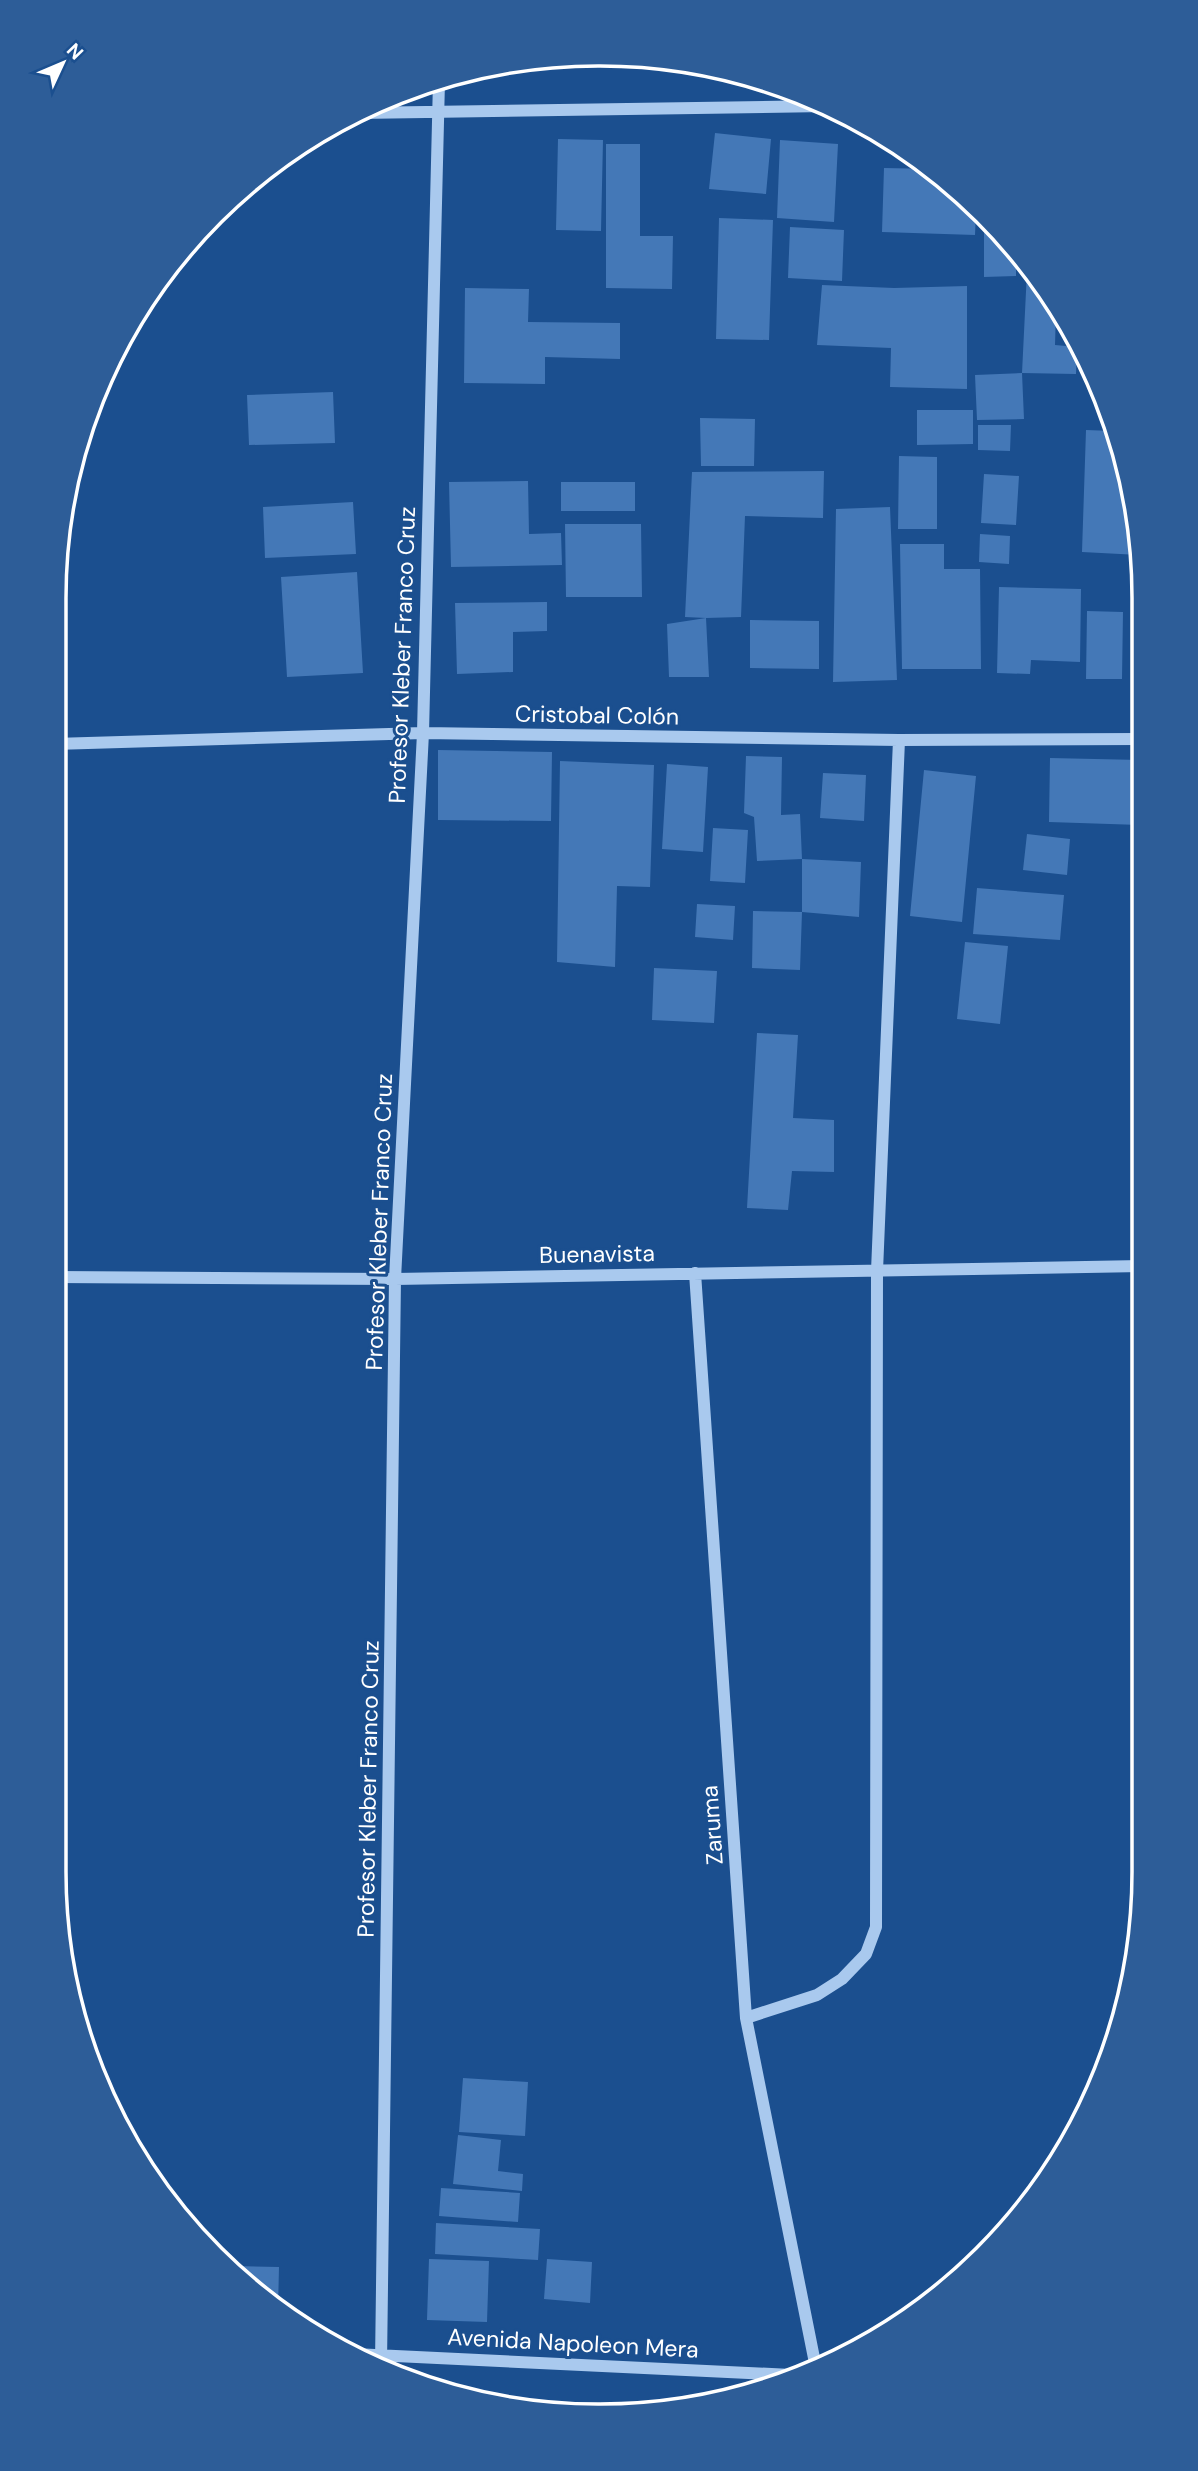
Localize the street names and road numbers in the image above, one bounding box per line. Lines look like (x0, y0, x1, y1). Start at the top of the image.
street label: Profesor Kleber Franco Cruz (382, 506, 422, 804)
street label: Cristobal Colón (515, 699, 679, 731)
street label: Profesor Kleber Franco Cruz (359, 1073, 399, 1371)
street label: Buenavista (539, 1238, 655, 1270)
street label: Profesor Kleber Franco Cruz (350, 1640, 386, 1938)
street label: Zaruma (694, 1784, 730, 1866)
street label: Avenida Napoleon Mera (447, 2321, 699, 2365)

